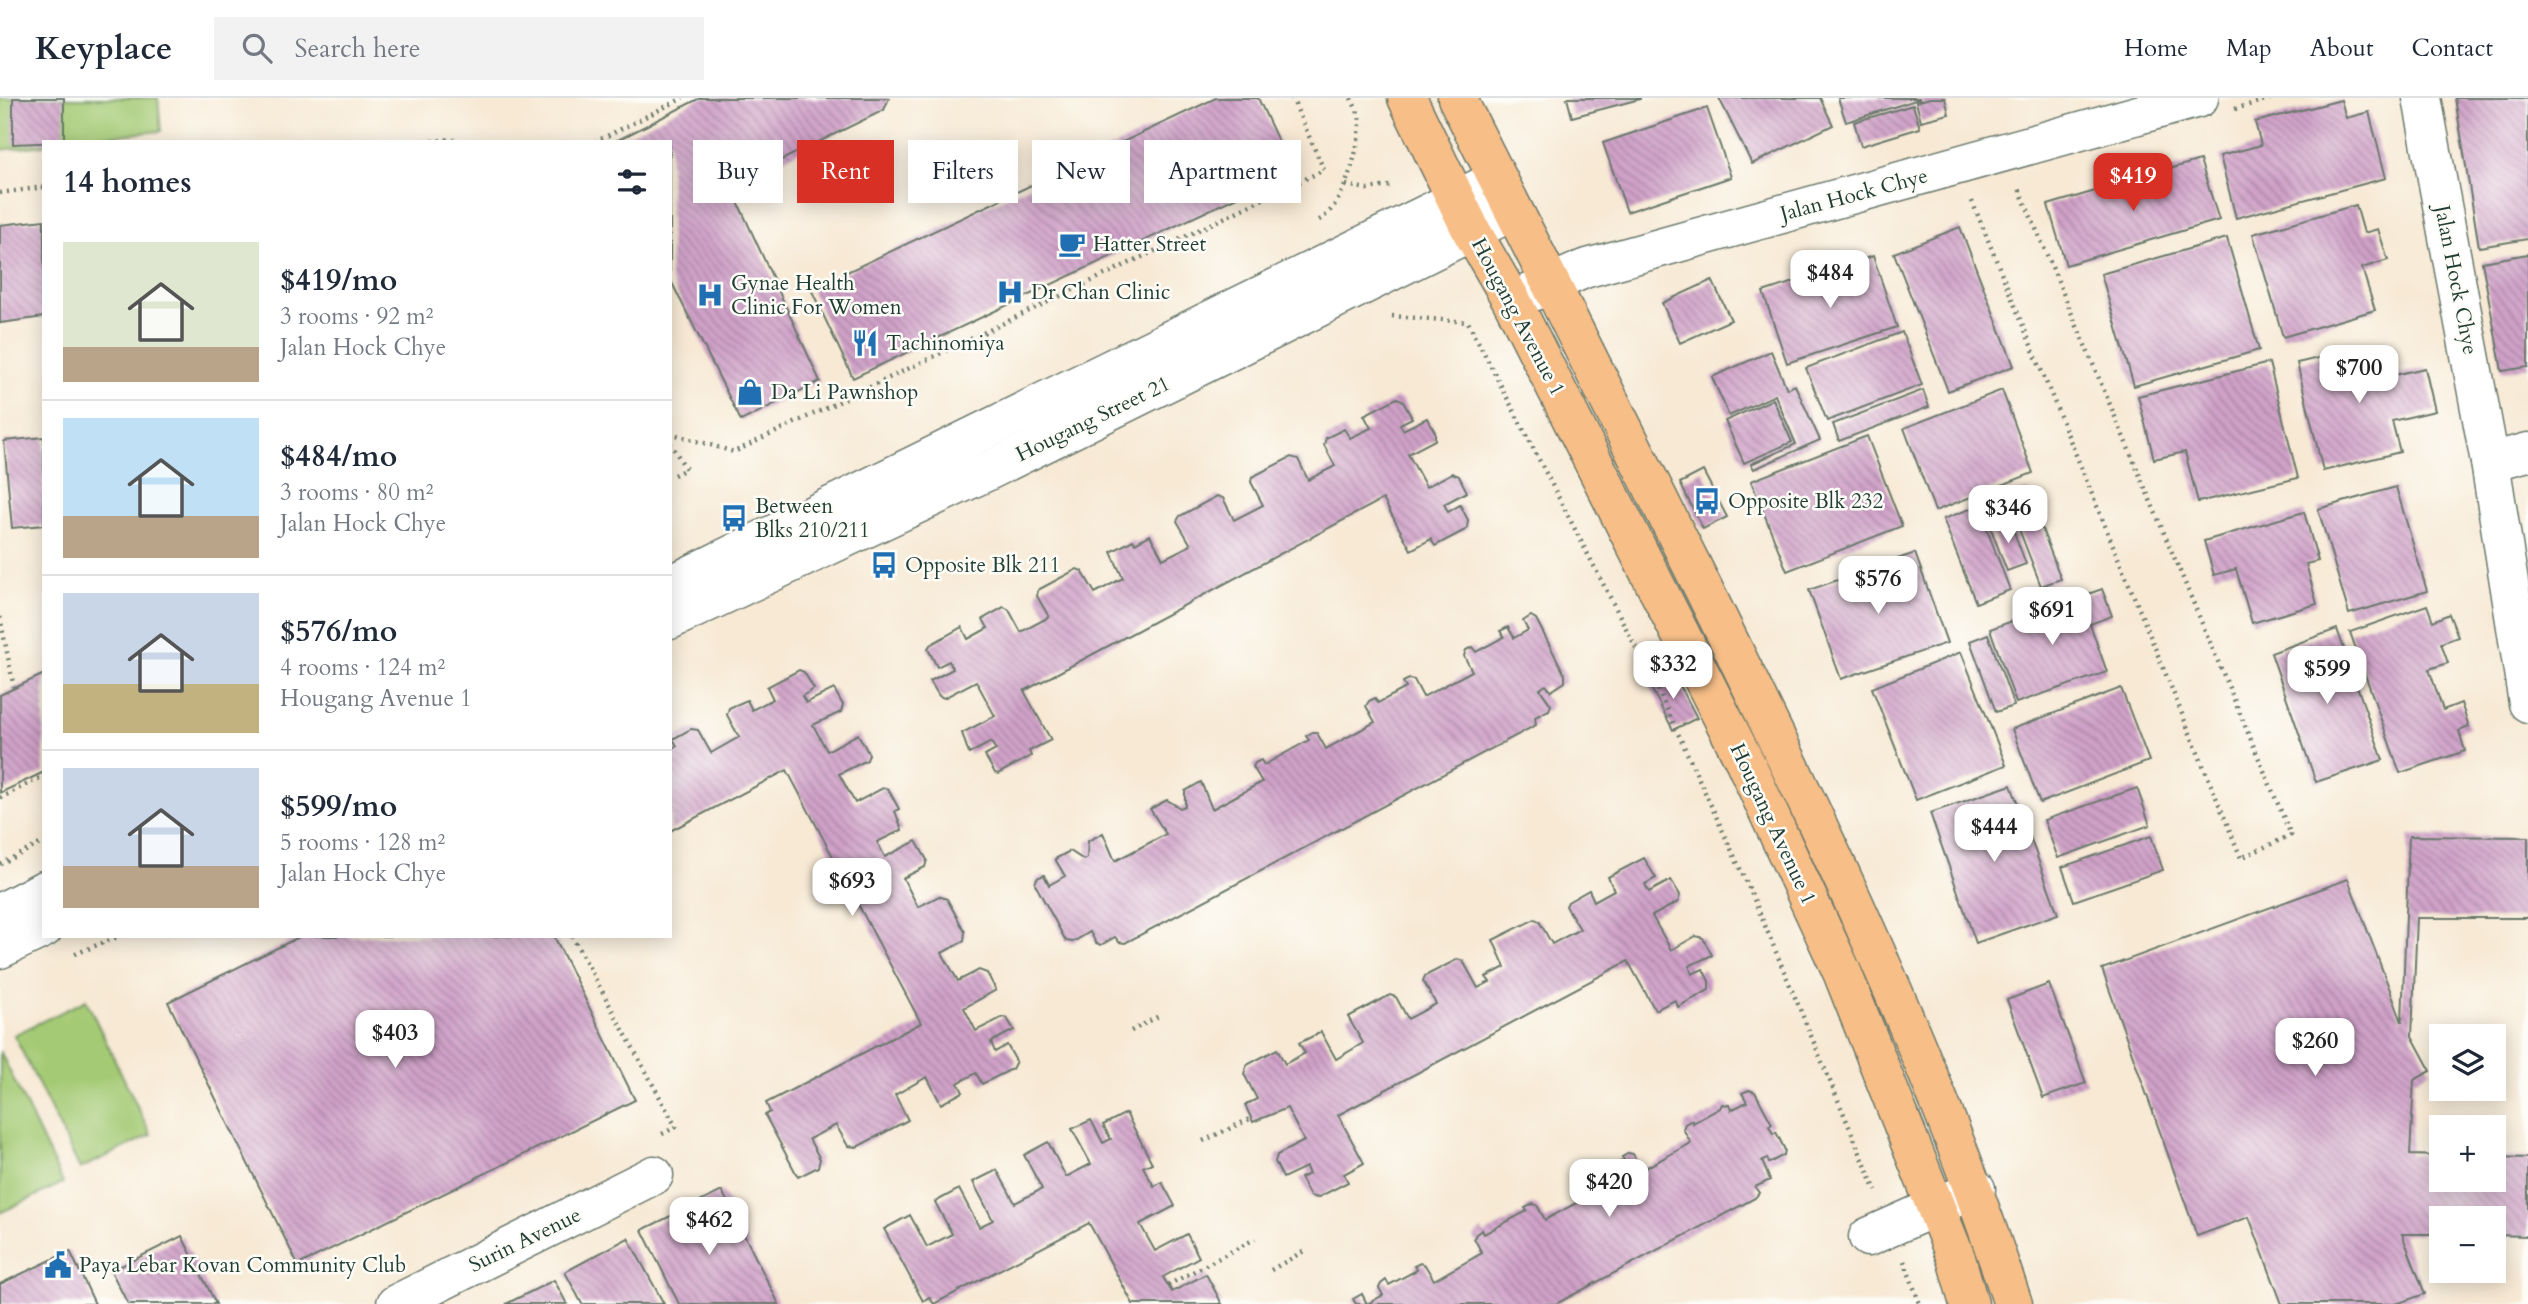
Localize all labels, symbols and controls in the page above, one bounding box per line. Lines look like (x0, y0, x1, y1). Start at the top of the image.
search box (214, 17, 704, 80)
text: Keyplace (35, 26, 172, 71)
icon: search (238, 29, 276, 67)
text: Search here (294, 31, 420, 66)
text: Home (2124, 32, 2188, 65)
text: Map (2226, 32, 2272, 65)
text: About (2310, 32, 2374, 65)
text: Contact (2412, 32, 2493, 65)
chip: Buy (693, 140, 783, 203)
chip: Rent (797, 140, 894, 203)
chip: Filters (908, 140, 1018, 203)
chip: New (1032, 140, 1130, 203)
chip: Apartment (1144, 140, 1301, 203)
pin: $419 (2092, 153, 2174, 213)
text: $419 (2109, 160, 2157, 191)
street label: Jalan Hock Chye (1774, 161, 1931, 229)
text: 14 homes (63, 162, 192, 203)
icon: filters (613, 163, 651, 201)
street label: Jalan Hock Chye (2427, 200, 2485, 357)
cafe icon: Hatter Street (1057, 229, 1087, 259)
place label: Hatter Street (1093, 230, 1207, 259)
street label: Hougang Avenue 1 (1464, 233, 1572, 401)
pin: $484 (1789, 250, 1871, 310)
text: $484 (1806, 257, 1854, 288)
text: $419/mo (280, 260, 397, 301)
place label: Gynae Health Clinic For Women (731, 269, 902, 322)
icon: home (119, 270, 203, 354)
hospital icon: Dr Chan Clinic (995, 277, 1025, 307)
place label: Dr Chan Clinic (1031, 278, 1170, 307)
hospital icon: Gynae Health Clinic For Women (695, 280, 725, 310)
text: 3 rooms · 92 m² (280, 301, 433, 332)
restaurant icon: Tachinomiya (850, 328, 880, 358)
place label: Tachinomiya (886, 329, 1005, 358)
text: Jalan Hock Chye (280, 332, 446, 363)
pin: $700 (2318, 345, 2400, 405)
text: $700 (2335, 352, 2383, 383)
street label: Hougang Street 21 (1011, 369, 1175, 469)
shop icon: Da Li Pawnshop (735, 377, 765, 407)
place label: Da Li Pawnshop (771, 378, 918, 407)
text: $484/mo (280, 436, 397, 477)
icon: home (119, 446, 203, 530)
text: 3 rooms · 80 m² (280, 477, 433, 508)
bus stop icon: Opposite Blk 232 (1692, 486, 1722, 516)
pin: $346 (1967, 486, 2049, 545)
place label: Opposite Blk 232 (1728, 487, 1884, 516)
place label: Between Blks 210/211 (755, 492, 870, 545)
text: $346 (1984, 492, 2032, 523)
bus stop icon: Between Blks 210/211 (719, 503, 749, 533)
text: Jalan Hock Chye (280, 508, 446, 539)
bus stop icon: Opposite Blk 211 (869, 550, 899, 580)
place label: Opposite Blk 211 (905, 551, 1060, 580)
pin: $576 (1837, 556, 1919, 616)
text: $576 (1854, 563, 1902, 594)
pin: $691 (2011, 588, 2093, 647)
text: $691 (2028, 594, 2076, 625)
text: $576/mo (280, 611, 397, 652)
icon: home (119, 621, 203, 705)
pin: $332 (1632, 642, 1714, 701)
pin: $599 (2286, 646, 2368, 706)
text: $332 (1649, 648, 1697, 679)
text: 4 rooms · 124 m² (280, 652, 445, 683)
text: $599 (2303, 653, 2351, 684)
text: Hougang Avenue 1 (280, 683, 472, 714)
street label: Hougang Avenue 1 (1723, 739, 1823, 909)
text: $599/mo (280, 786, 397, 827)
icon: home (119, 796, 203, 880)
pin: $444 (1953, 804, 2035, 864)
text: $444 (1970, 811, 2018, 842)
text: 5 rooms · 128 m² (280, 827, 445, 858)
text: Jalan Hock Chye (280, 858, 446, 889)
pin: $693 (811, 858, 893, 918)
text: $693 (828, 865, 876, 896)
pin: $403 (354, 1010, 436, 1070)
text: $403 (371, 1017, 419, 1048)
pin: $260 (2274, 1018, 2356, 1078)
map controls (2429, 1024, 2506, 1283)
button: layers (2429, 1024, 2506, 1101)
text: $260 (2291, 1025, 2339, 1056)
button: + (2429, 1115, 2506, 1192)
pin: $420 (1568, 1160, 1650, 1219)
text: $420 (1585, 1166, 1633, 1197)
pin: $462 (668, 1198, 750, 1257)
street label: Surin Avenue (464, 1200, 586, 1280)
text: $462 (685, 1204, 733, 1235)
button: − (2429, 1206, 2506, 1283)
public building icon: Paya Lebar Kovan Community Club (43, 1250, 73, 1280)
place label: Paya Lebar Kovan Community Club (79, 1251, 406, 1280)

